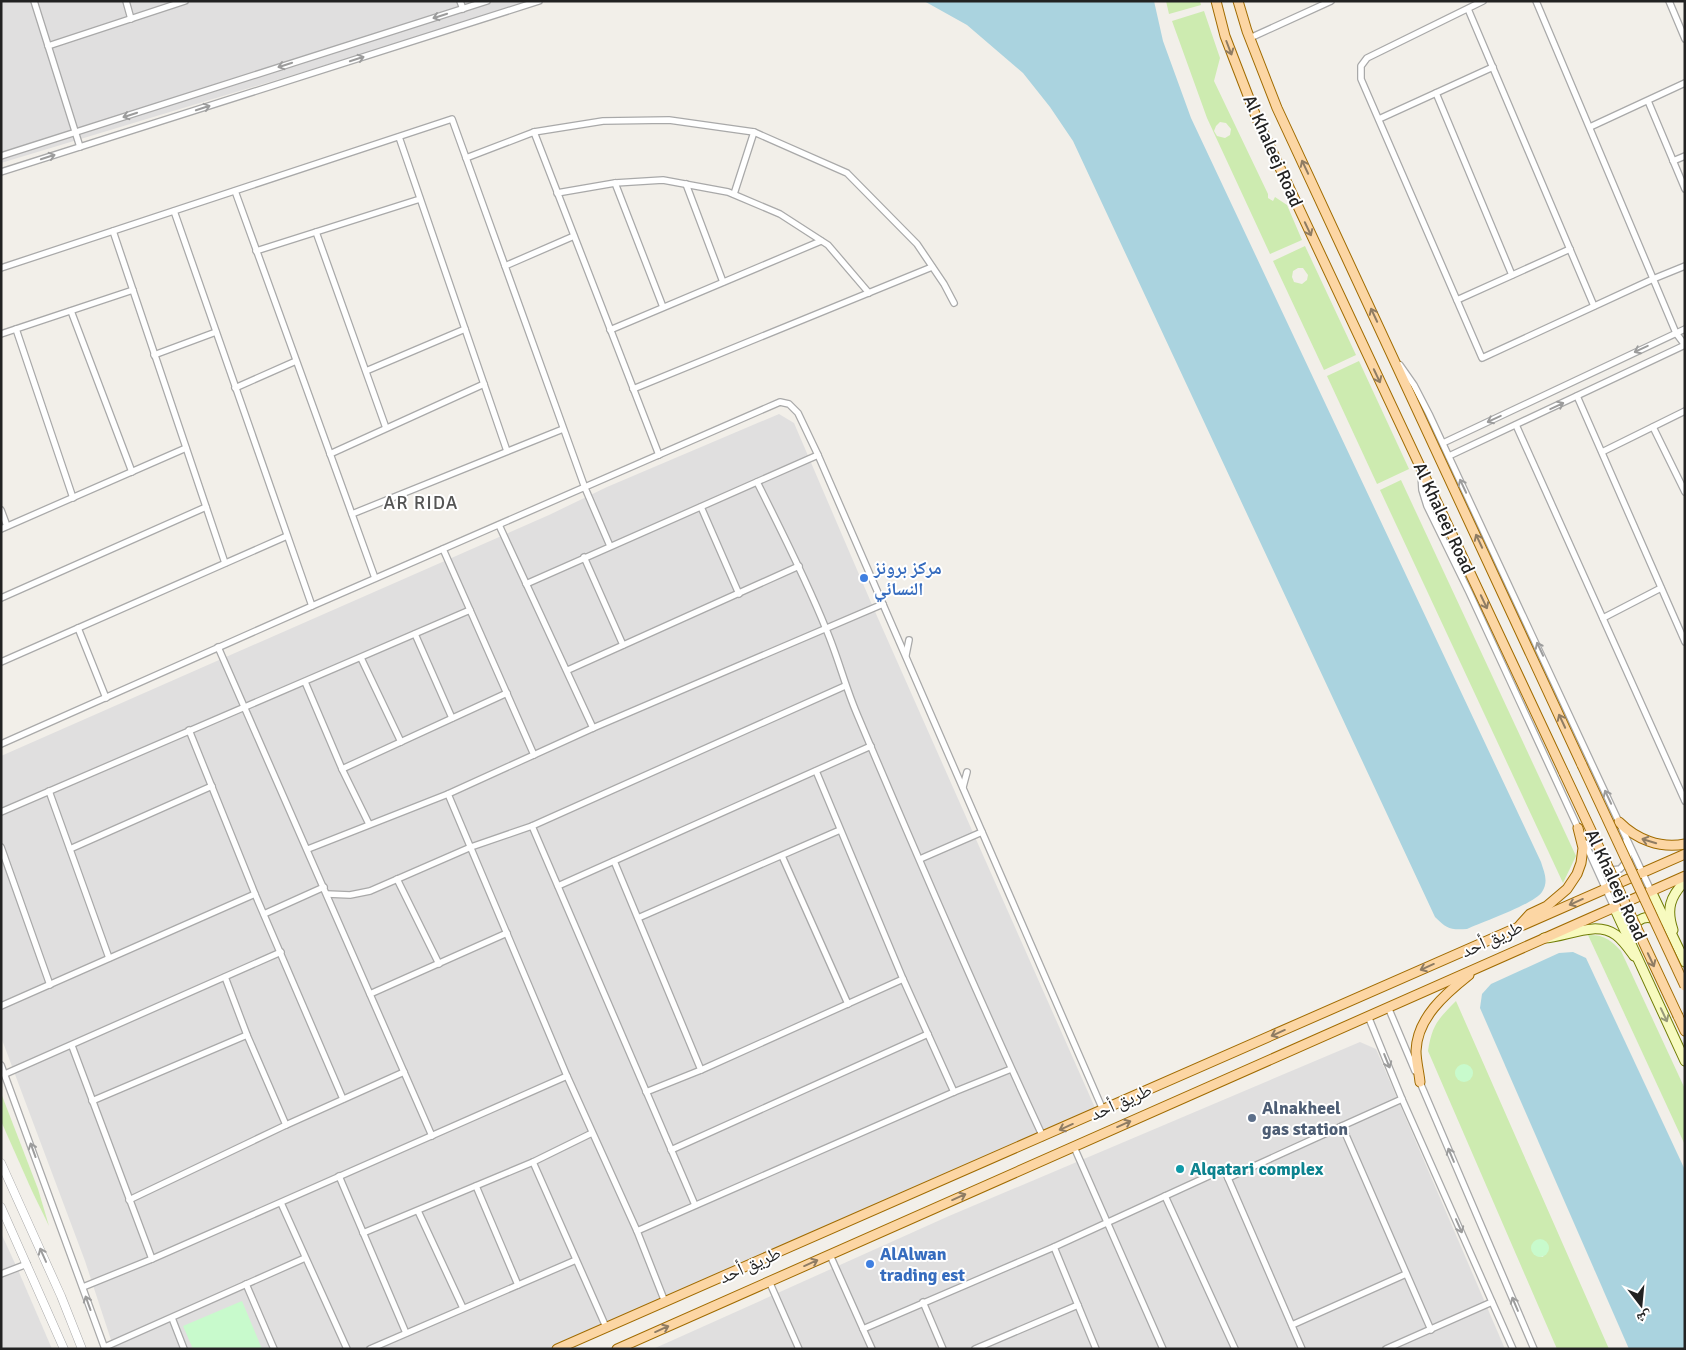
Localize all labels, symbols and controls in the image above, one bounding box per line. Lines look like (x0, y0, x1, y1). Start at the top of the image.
one-way arrow (433, 12, 448, 21)
one-way arrow (1225, 40, 1234, 55)
one-way arrow (349, 54, 365, 63)
one-way arrow (278, 61, 294, 71)
street label: Al Khaleej Road (1238, 92, 1308, 210)
one-way arrow (194, 103, 210, 113)
one-way arrow (123, 110, 139, 120)
one-way arrow (39, 152, 55, 162)
one-way arrow (1300, 160, 1309, 175)
one-way arrow (1304, 221, 1314, 236)
one-way arrow (1368, 307, 1378, 322)
one-way arrow (1634, 345, 1649, 355)
one-way arrow (1373, 368, 1383, 383)
one-way arrow (1549, 401, 1564, 410)
one-way arrow (1487, 414, 1502, 424)
street label: Al Khaleej Road (1409, 459, 1479, 577)
one-way arrow (1458, 479, 1468, 494)
district label: AR RIDA (384, 491, 458, 515)
one-way arrow (1474, 534, 1483, 549)
place label: مركز برونز النسائي (873, 557, 942, 603)
marker: مركز برونز النسائي (858, 572, 870, 584)
one-way arrow (1479, 594, 1489, 609)
one-way arrow (1534, 642, 1544, 657)
one-way arrow (1557, 714, 1566, 729)
one-way arrow (1603, 790, 1612, 805)
street label: Al Khaleej Road (1581, 826, 1651, 944)
one-way arrow (1642, 835, 1658, 845)
one-way arrow (1569, 898, 1584, 908)
street label: طريق أحد (1458, 916, 1526, 962)
one-way arrow (1647, 952, 1657, 967)
one-way arrow (1420, 963, 1435, 973)
one-way arrow (1659, 1007, 1669, 1022)
one-way arrow (1271, 1028, 1286, 1038)
one-way arrow (1383, 1053, 1392, 1068)
street label: طريق أحد (1087, 1079, 1155, 1125)
place label: Alnakheel gas station (1262, 1097, 1348, 1140)
marker: Alnakheel gas station (1246, 1112, 1258, 1124)
one-way arrow (1116, 1119, 1131, 1129)
one-way arrow (1059, 1122, 1074, 1132)
one-way arrow (28, 1143, 37, 1159)
one-way arrow (1446, 1148, 1456, 1163)
place label: Alqatari complex (1190, 1158, 1324, 1180)
marker: Alqatari complex (1174, 1163, 1186, 1175)
one-way arrow (951, 1192, 966, 1202)
one-way arrow (1454, 1218, 1464, 1233)
street label: طريق أحد (716, 1242, 784, 1288)
place label: AlAlwan trading est (879, 1243, 965, 1286)
one-way arrow (38, 1248, 47, 1263)
one-way arrow (803, 1258, 818, 1268)
marker: AlAlwan trading est (864, 1258, 876, 1270)
north arrow (1616, 1280, 1666, 1330)
one-way arrow (83, 1296, 92, 1311)
one-way arrow (1510, 1297, 1520, 1312)
text: ش (1635, 1307, 1654, 1327)
one-way arrow (654, 1324, 669, 1333)

